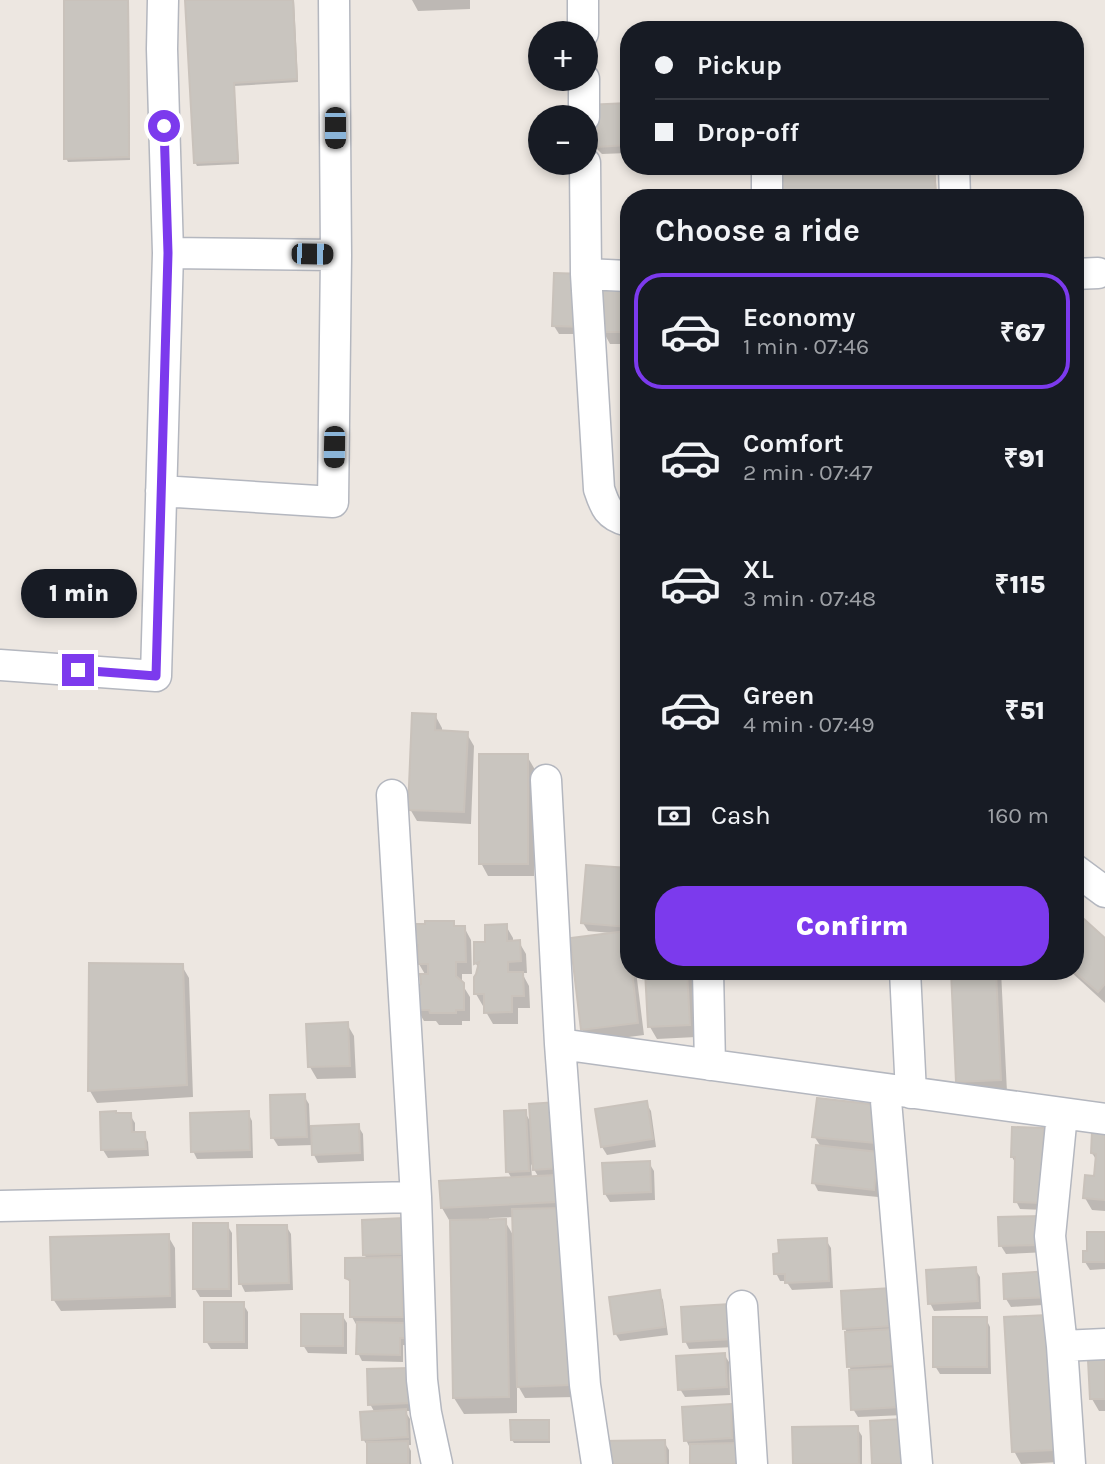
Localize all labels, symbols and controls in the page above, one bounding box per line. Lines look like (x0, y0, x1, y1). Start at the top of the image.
map controls (528, 21, 598, 175)
button: + (528, 21, 598, 91)
text: Pickup (697, 50, 782, 81)
button: − (528, 105, 598, 175)
car (325, 107, 346, 149)
route start (148, 110, 180, 142)
text: Drop-off (697, 117, 799, 148)
text: Choose a ride (655, 212, 860, 249)
car (291, 243, 334, 265)
icon: car (659, 300, 722, 363)
text: Economy (743, 302, 855, 333)
text: ₹67 (1000, 317, 1045, 348)
text: 1 min · 07:46 (743, 333, 869, 360)
car (324, 426, 345, 468)
icon: car (659, 426, 722, 489)
text: Comfort (743, 428, 844, 459)
text: ₹91 (1003, 443, 1045, 474)
text: 2 min · 07:47 (743, 459, 872, 486)
icon: car (659, 552, 722, 615)
text: XL (743, 554, 774, 585)
callout: 1 min (20, 568, 136, 618)
text: ₹115 (995, 569, 1045, 600)
text: 1 min (49, 580, 109, 607)
text: 3 min · 07:48 (743, 585, 876, 612)
route end (62, 654, 94, 686)
icon: car (659, 678, 722, 741)
text: Green (743, 680, 815, 711)
text: ₹51 (1005, 695, 1045, 726)
text: 4 min · 07:49 (743, 711, 875, 738)
icon: cash (655, 797, 693, 835)
text: Cash (711, 800, 771, 831)
text: 160 m (988, 802, 1049, 829)
button: Confirm (655, 886, 1049, 966)

